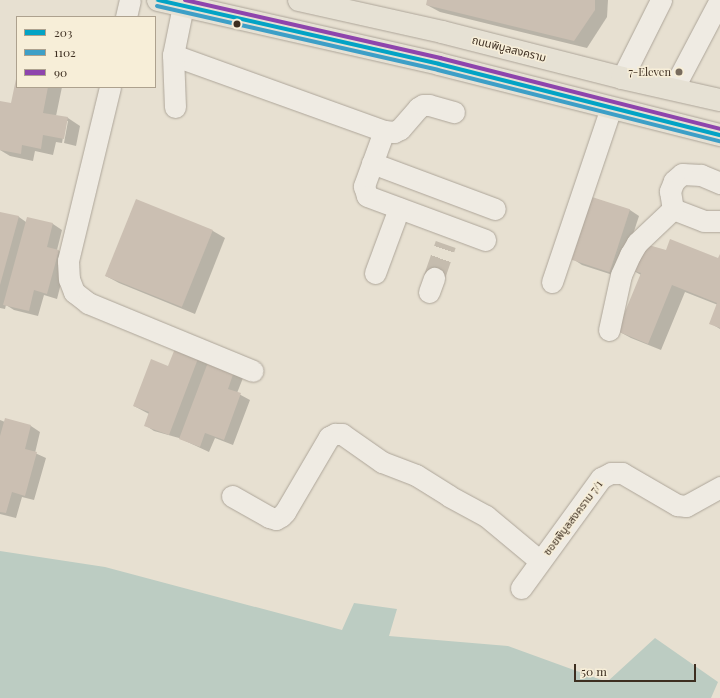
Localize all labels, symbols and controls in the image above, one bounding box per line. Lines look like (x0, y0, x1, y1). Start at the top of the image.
legend (16, 16, 156, 88)
unlabelled marker (232, 19, 242, 29)
text: 203 (54, 24, 72, 40)
street label: ถนนพิบูลสงคราม (470, 33, 548, 65)
text: 1102 (54, 44, 76, 60)
text: 90 (54, 64, 67, 80)
place label: 7-Eleven (629, 65, 671, 79)
marker: 7-Eleven (674, 67, 684, 77)
street label: ซอยพิบูลสงคราม 7/1 (541, 478, 605, 558)
scale bar (576, 656, 698, 682)
text: 50 m (581, 663, 607, 679)

